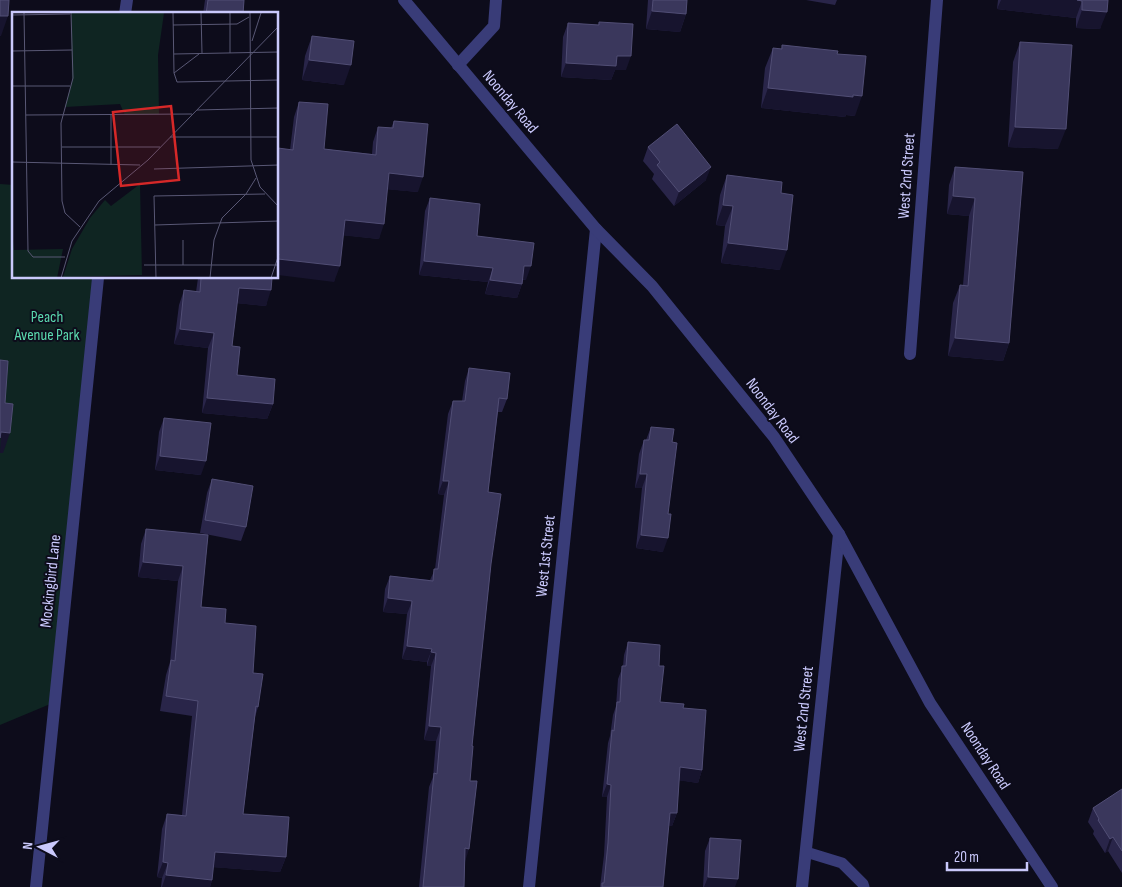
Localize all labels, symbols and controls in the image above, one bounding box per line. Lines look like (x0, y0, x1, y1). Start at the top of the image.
inset map (12, 12, 279, 279)
street label: Noonday Road (478, 67, 542, 137)
street label: West 2nd Street (895, 132, 919, 220)
park label: Peach Avenue Park (13, 308, 80, 345)
street label: Noonday Road (741, 375, 803, 447)
street label: West 1st Street (532, 514, 560, 598)
street label: Mockingbird Lane (37, 534, 65, 628)
street label: West 2nd Street (790, 665, 818, 753)
street label: Noonday Road (956, 719, 1014, 793)
north arrow (15, 822, 65, 872)
scale bar (947, 840, 1027, 872)
text: N (19, 841, 36, 850)
text: 20 m (954, 848, 979, 867)

